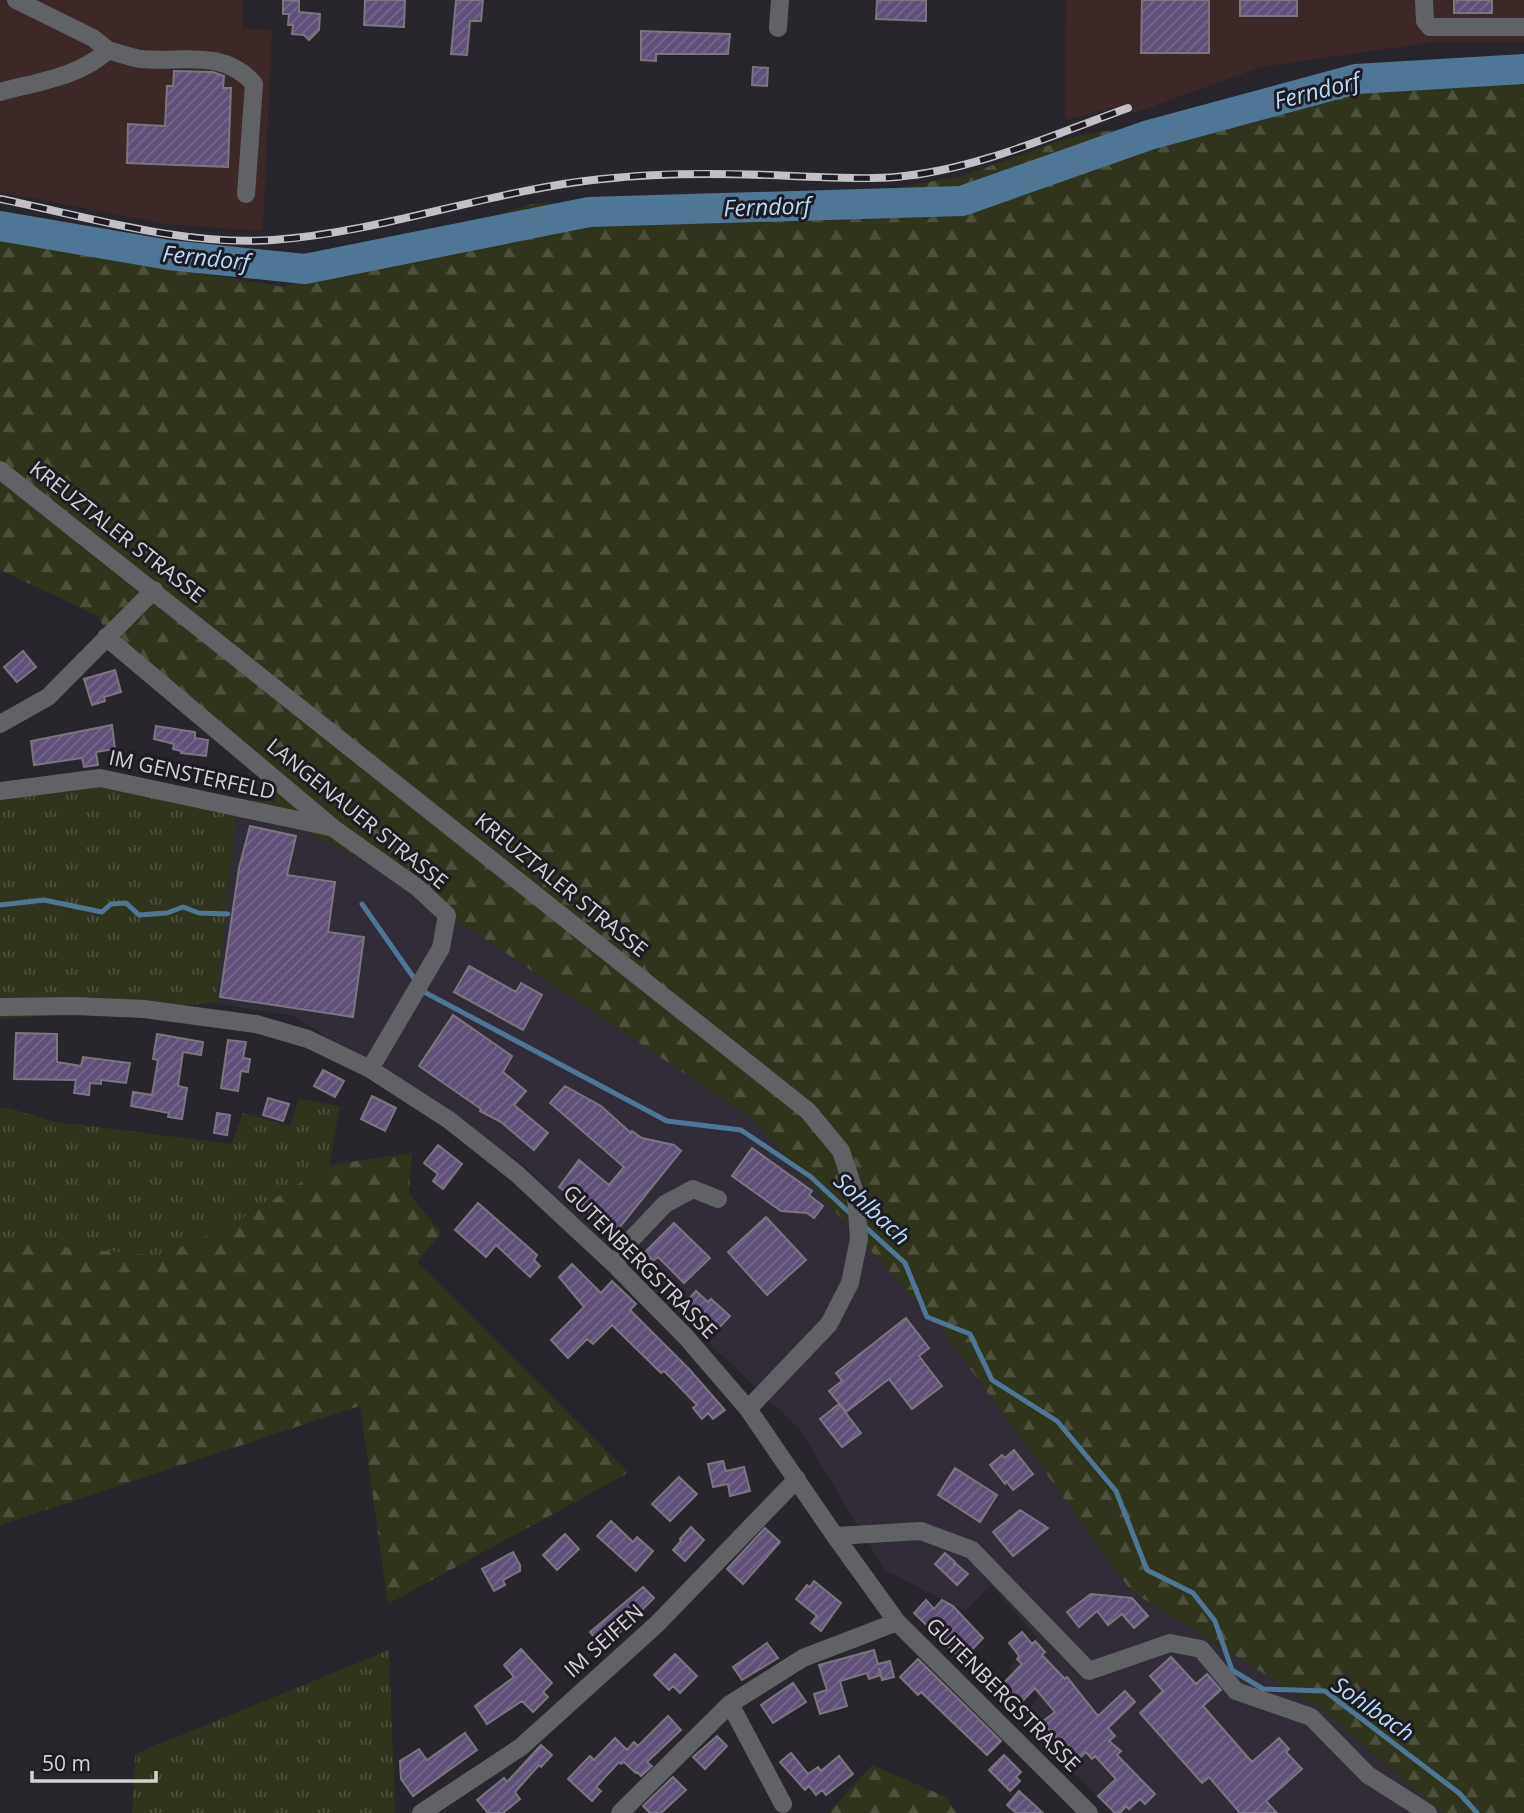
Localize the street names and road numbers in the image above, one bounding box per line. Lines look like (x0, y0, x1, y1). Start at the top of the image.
street label: KREUZTALER STRASSE (24, 454, 211, 608)
street label: LANGENAUER STRASSE (261, 731, 454, 895)
street label: IM GENSTERFELD (106, 743, 278, 805)
street label: KREUZTALER STRASSE (469, 806, 654, 963)
street label: GUTENBERGSTRASSE (558, 1178, 724, 1344)
street label: IM SEIFEN (558, 1597, 649, 1683)
street label: GUTENBERGSTRASSE (921, 1611, 1087, 1777)

